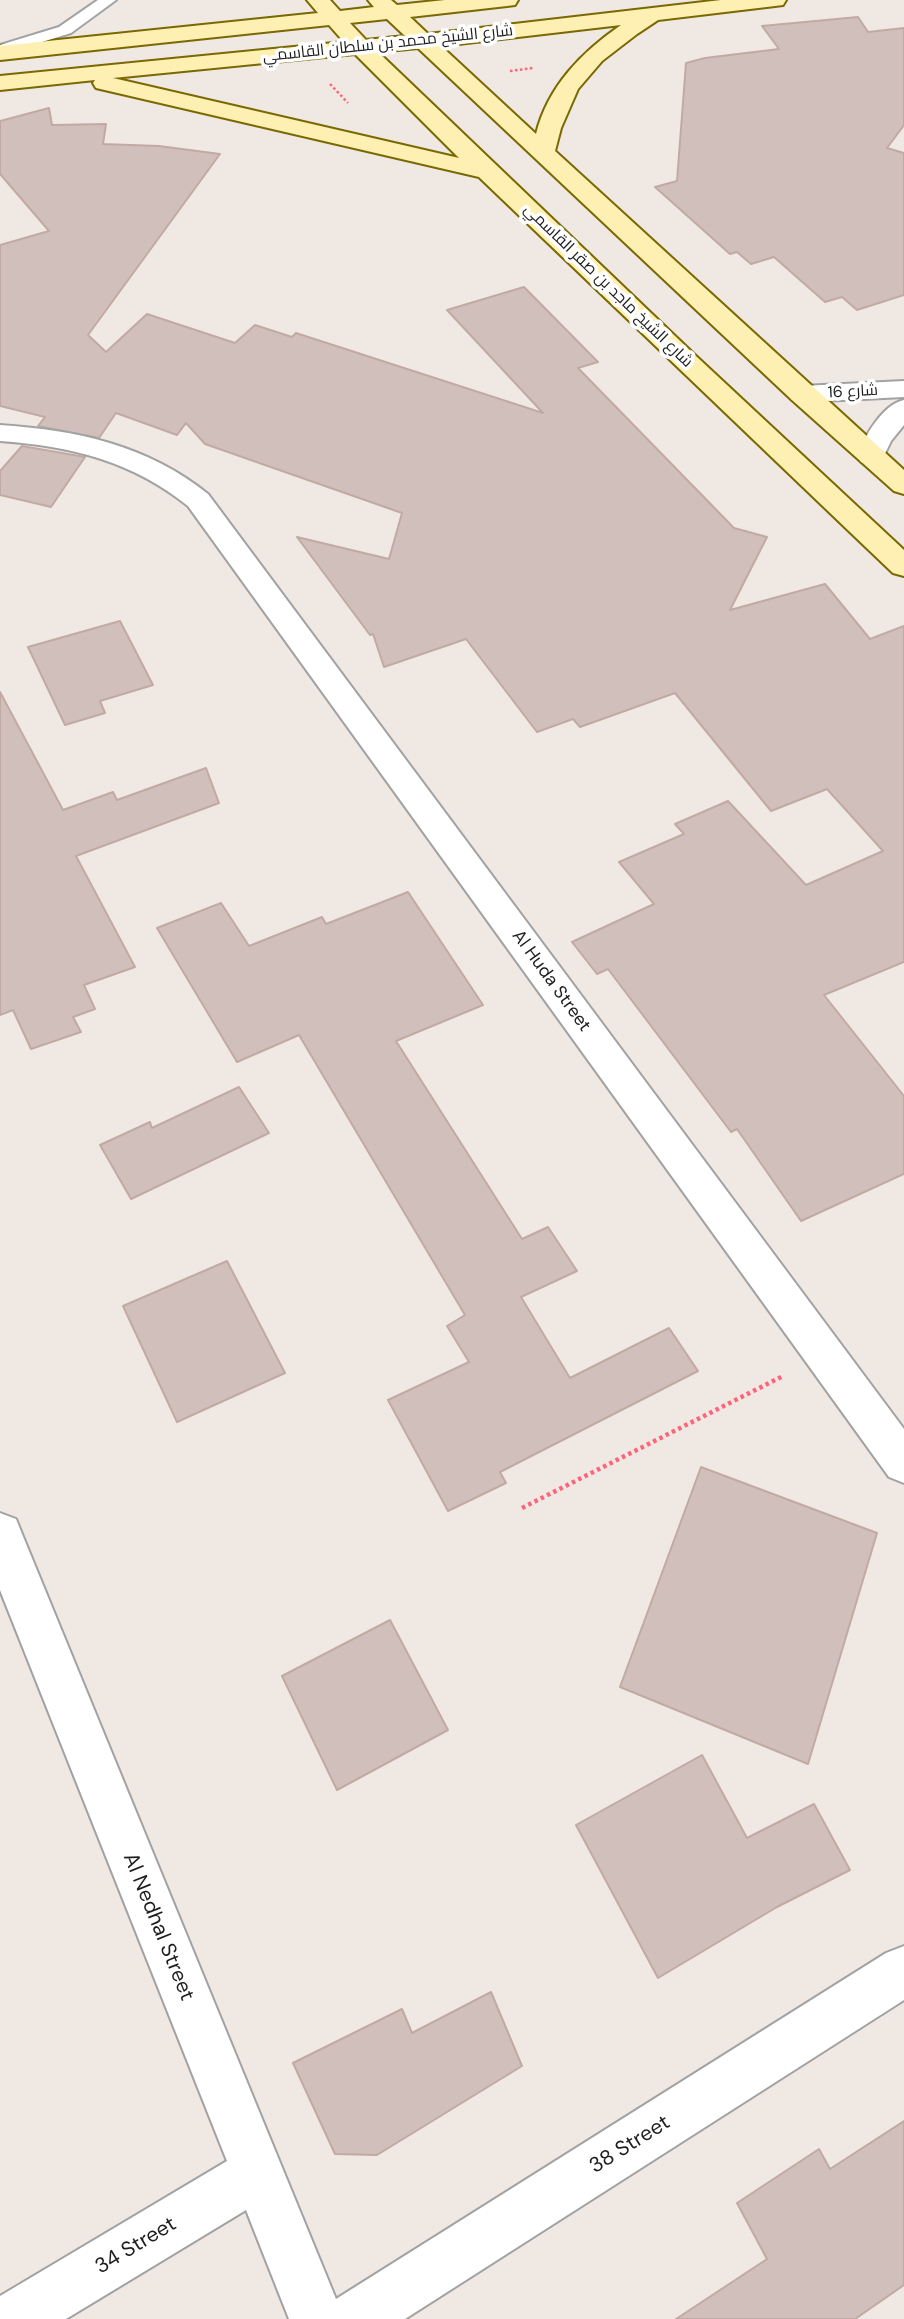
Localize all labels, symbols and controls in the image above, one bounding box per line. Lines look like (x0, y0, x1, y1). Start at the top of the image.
street label: شارع الشيخ محمد بن سلطان القاسمي (262, 21, 514, 67)
street label: شارع الشيخ ماجد بن صقر القاسمي (520, 200, 696, 372)
street label: شارع 16 (827, 381, 879, 403)
street label: Al Huda Street (507, 926, 595, 1036)
street label: Al Nedhal Street (117, 1849, 199, 2005)
street label: 38 Street (585, 2110, 675, 2180)
street label: 34 Street (91, 2212, 181, 2280)

